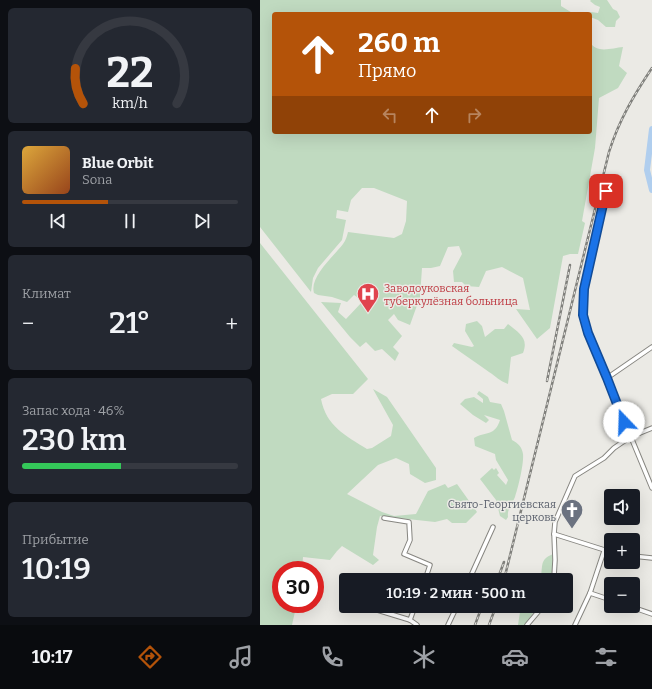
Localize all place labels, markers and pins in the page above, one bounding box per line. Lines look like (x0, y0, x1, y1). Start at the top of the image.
pin (589, 174, 623, 208)
hospital icon: Заводоуковская туберкулёзная больница (355, 281, 381, 314)
place label: Заводоуковская туберкулёзная больница (384, 282, 518, 308)
church icon: Свято-Георгиевская церковь (559, 497, 585, 530)
place label: Свято-Георгиевская церковь (448, 498, 556, 524)

